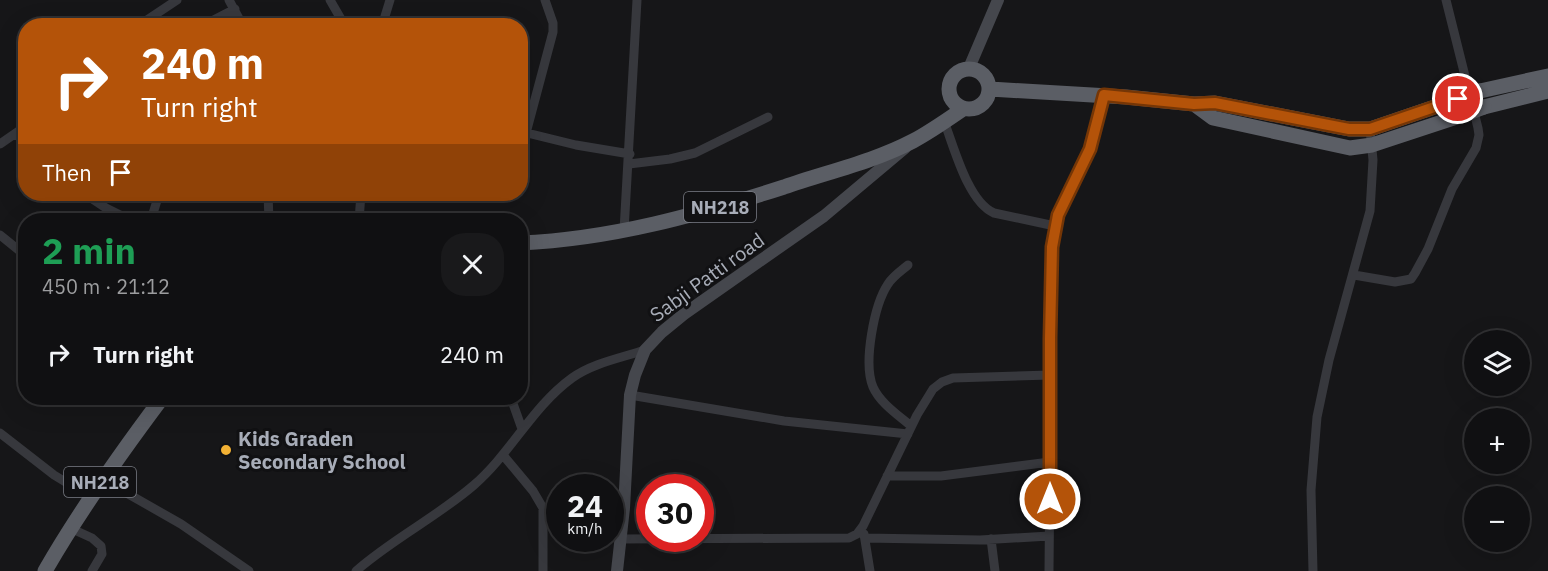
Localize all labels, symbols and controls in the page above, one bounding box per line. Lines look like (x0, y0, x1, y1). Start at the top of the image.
text: 240 m (141, 36, 264, 91)
icon: right (42, 42, 120, 120)
pin (1432, 73, 1483, 124)
icon: arrive (1441, 82, 1474, 115)
text: Turn right (141, 89, 258, 124)
icon: arrive (104, 156, 137, 189)
text: Then (42, 158, 92, 187)
road number: NH218 (684, 192, 756, 222)
street label: Sabji Patti road (644, 226, 770, 328)
text: 2 min (42, 227, 136, 274)
button: close (441, 233, 504, 296)
text: 450 m · 21:12 (42, 273, 170, 300)
map controls (1464, 330, 1530, 552)
button: layers (1464, 330, 1530, 396)
icon: right (42, 338, 75, 371)
text: Turn right (93, 340, 194, 369)
text: 240 m (440, 340, 504, 369)
button: + (1464, 408, 1530, 474)
place label: Kids Graden Secondary School (238, 425, 406, 475)
marker: Kids Graden Secondary School (219, 443, 233, 457)
road number: NH218 (64, 467, 136, 497)
position arrow (1018, 467, 1082, 531)
speed limit sign: 30 (636, 474, 714, 552)
text: 24 (567, 486, 603, 525)
button: − (1464, 486, 1530, 552)
text: km/h (567, 519, 603, 538)

